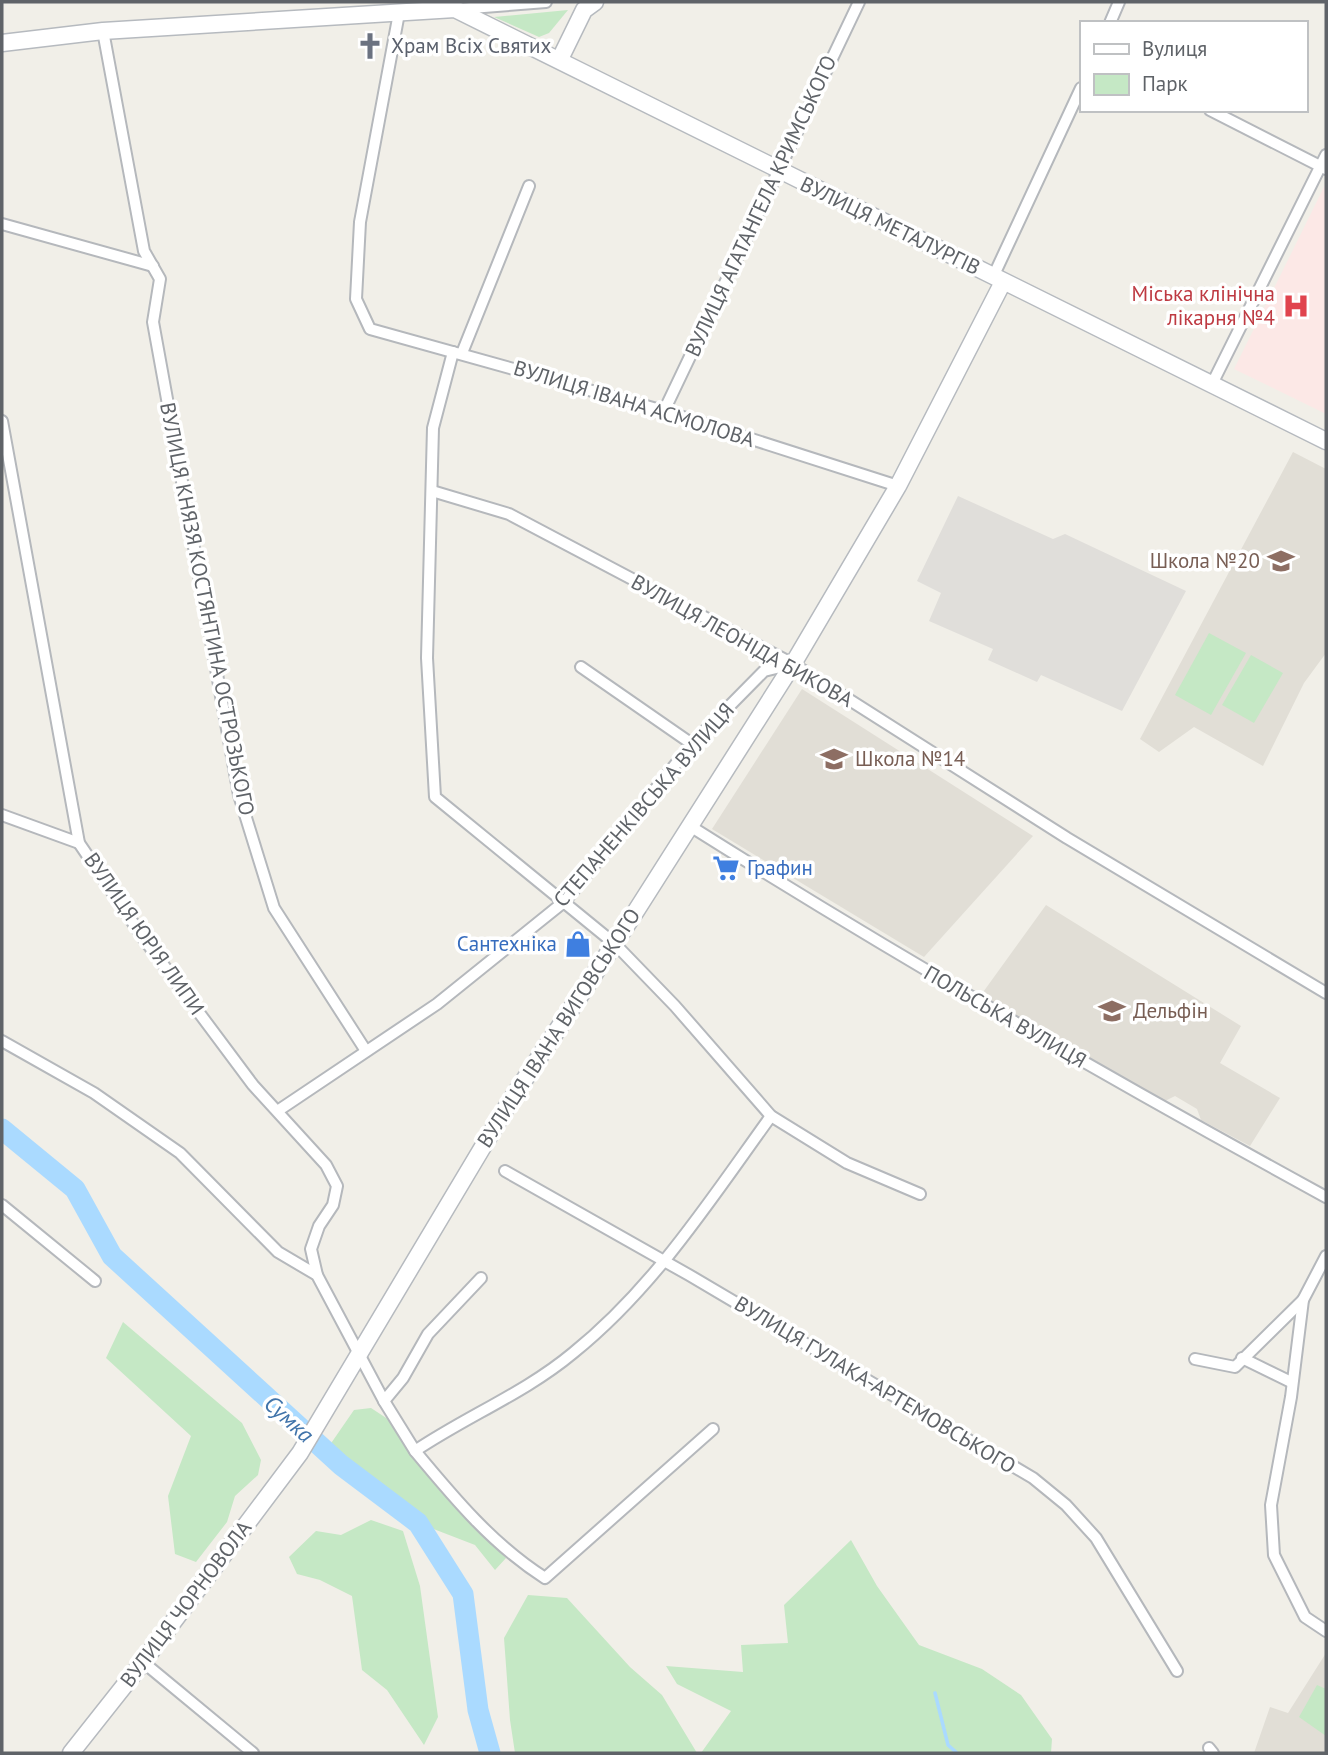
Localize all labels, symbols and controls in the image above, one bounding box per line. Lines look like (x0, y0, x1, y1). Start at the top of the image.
legend (1080, 21, 1307, 112)
church icon: Храм Всіх Святих (355, 31, 385, 61)
place label: Храм Всіх Святих (391, 32, 551, 59)
text: Вулиця (1142, 35, 1207, 62)
street label: ВУЛИЦЯ АГАТАНГЕЛА КРИМСЬКОГО (679, 51, 842, 361)
text: Парк (1142, 70, 1188, 97)
street label: ВУЛИЦЯ МЕТАЛУРГІВ (796, 170, 985, 281)
place label: Міська клінічна лікарня №4 (1132, 280, 1275, 331)
hospital icon: Міська клінічна лікарня №4 (1281, 291, 1311, 321)
street label: ВУЛИЦЯ ІВАНА АСМОЛОВА (510, 354, 758, 453)
street label: ВУЛИЦЯ КНЯЗЯ КОСТЯНТИНА ОСТРОЗЬКОГО (154, 400, 261, 818)
school or university icon: Школа №20 (1266, 546, 1296, 576)
place label: Школа №20 (1150, 547, 1260, 574)
street label: ВУЛИЦЯ ЛЕОНІДА БИКОВА (627, 568, 859, 713)
street label: СТЕПАНЕНКІВСЬКА ВУЛИЦЯ (548, 697, 740, 912)
school or university icon: Школа №14 (819, 744, 849, 774)
place label: Школа №14 (855, 745, 965, 772)
street label: ВУЛИЦЯ ЮРІЯ ЛИПИ (78, 847, 211, 1020)
supermarket icon: Графин (711, 853, 741, 883)
place label: Графин (747, 854, 813, 881)
street label: ВУЛИЦЯ ІВАНА ВИГОВСЬКОГО (471, 903, 646, 1152)
shop icon: Сантехніка (563, 929, 593, 959)
place label: Сантехніка (457, 930, 557, 957)
street label: ПОЛЬСЬКА ВУЛИЦЯ (919, 959, 1091, 1074)
school or university icon: Дельфін (1097, 996, 1127, 1026)
place label: Дельфін (1133, 997, 1208, 1024)
street label: ВУЛИЦЯ ГУЛАКА-АРТЕМОВСЬКОГО (730, 1290, 1021, 1479)
water label: Сумка (258, 1389, 320, 1449)
street label: ВУЛИЦЯ ЧОРНОВОЛА (114, 1514, 258, 1692)

